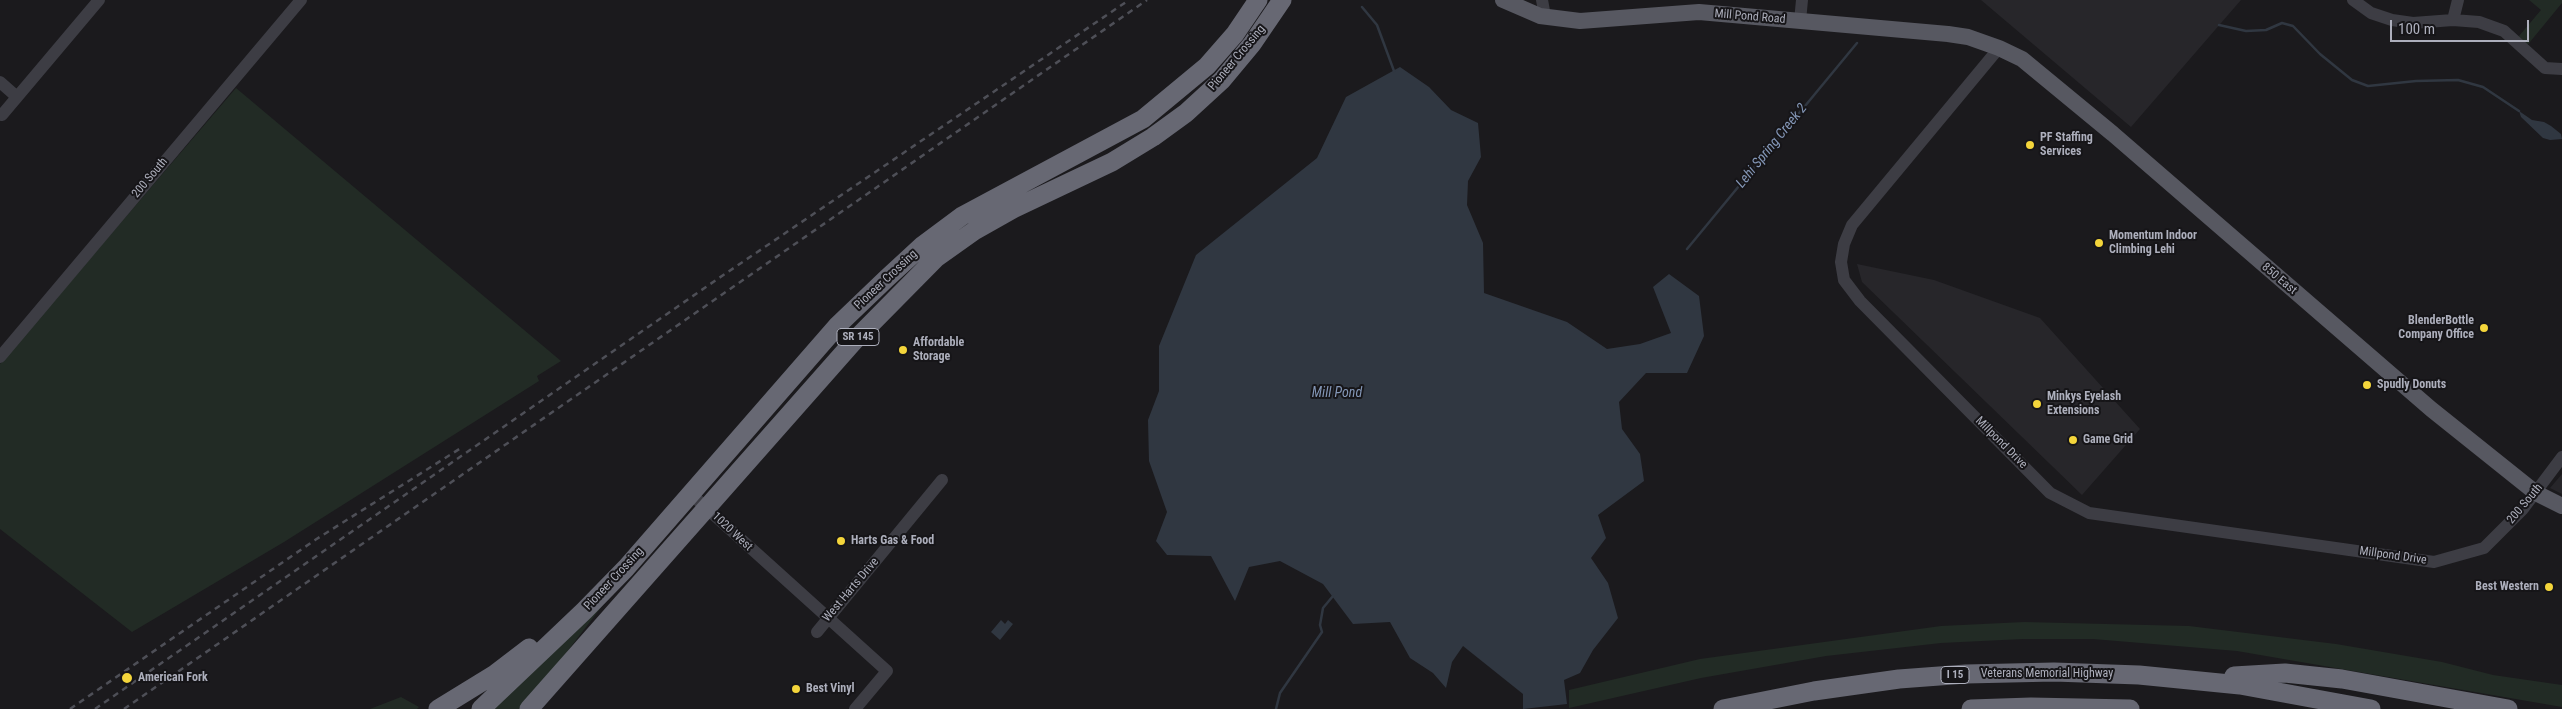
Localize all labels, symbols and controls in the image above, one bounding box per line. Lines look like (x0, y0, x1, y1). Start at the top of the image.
street label: Mill Pond Road (1714, 7, 1786, 27)
scale bar (2392, 10, 2531, 42)
text: 100 m (2398, 20, 2435, 38)
street label: Pioneer Crossing (1206, 22, 1268, 94)
water label: Lehi Spring Creek 2 (1733, 100, 1811, 192)
place label: PF Staffing Services (2040, 131, 2093, 159)
marker: PF Staffing Services (2024, 139, 2036, 151)
street label: 200 South (129, 155, 171, 201)
place label: Momentum Indoor Climbing Lehi (2109, 229, 2197, 257)
marker: Momentum Indoor Climbing Lehi (2093, 237, 2105, 249)
street label: Pioneer Crossing (852, 247, 920, 313)
street label: 850 East (2259, 260, 2299, 298)
place label: BlenderBottle Company Office (2398, 314, 2474, 342)
marker: BlenderBottle Company Office (2478, 322, 2490, 334)
road number: SR 145 (837, 328, 879, 346)
place label: Affordable Storage (913, 336, 964, 364)
marker: Affordable Storage (897, 344, 909, 356)
place label: Spudly Donuts (2377, 378, 2446, 392)
marker: Spudly Donuts (2361, 379, 2373, 391)
water label: Mill Pond (1312, 385, 1362, 401)
place label: Minkys Eyelash Extensions (2047, 390, 2121, 418)
marker: Minkys Eyelash Extensions (2031, 398, 2043, 410)
street label: Millpond Drive (1972, 414, 2030, 472)
place label: Game Grid (2083, 433, 2133, 447)
marker: Game Grid (2067, 434, 2079, 446)
street label: 200 South (2504, 481, 2546, 527)
street label: 1020 West (709, 510, 755, 554)
place label: Harts Gas & Food (851, 534, 934, 548)
marker: Harts Gas & Food (835, 535, 847, 547)
street label: Millpond Drive (2358, 544, 2428, 568)
street label: Pioneer Crossing (581, 545, 647, 613)
street label: West Harts Drive (820, 555, 882, 625)
place label: Best Western (2475, 580, 2539, 594)
marker: Best Western (2543, 581, 2555, 593)
road number: I 15 (1941, 666, 1969, 684)
street label: Veterans Memorial Highway (1981, 667, 2113, 681)
marker: American Fork (120, 671, 134, 685)
place label: American Fork (138, 671, 208, 685)
place label: Best Vinyl (806, 682, 855, 696)
marker: Best Vinyl (790, 683, 802, 695)

